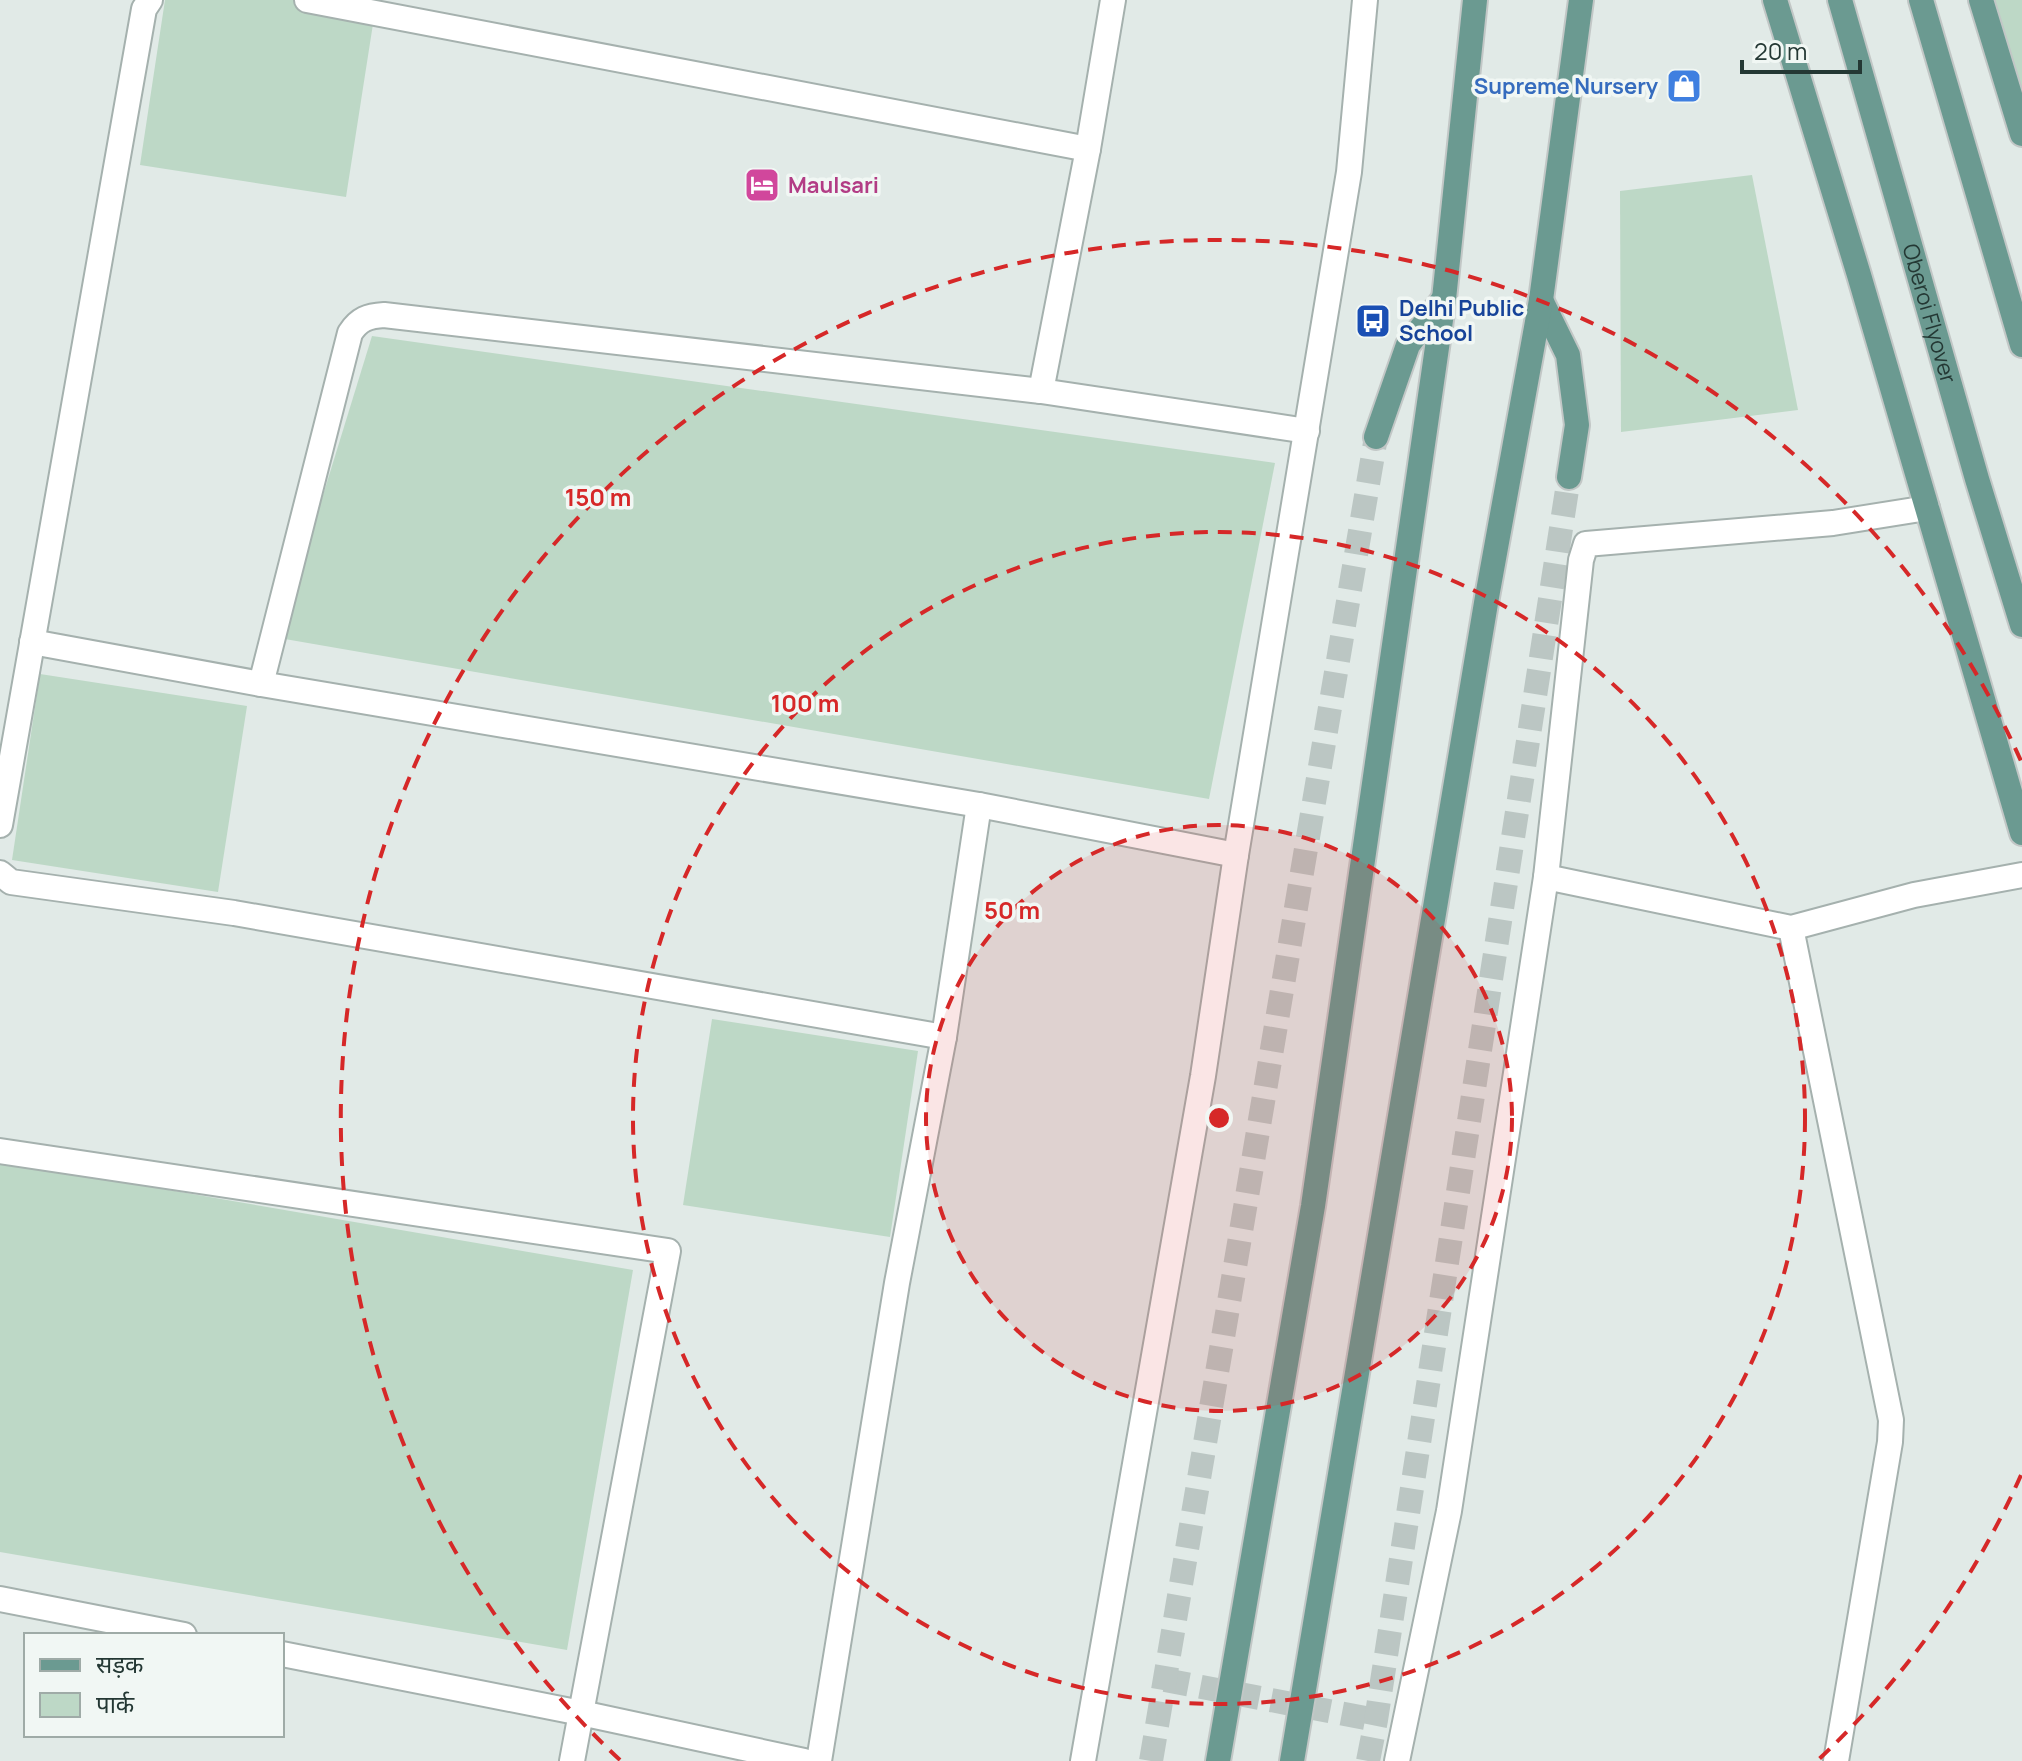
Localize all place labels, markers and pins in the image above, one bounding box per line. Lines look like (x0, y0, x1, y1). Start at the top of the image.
shop icon: Supreme Nursery (1665, 67, 1703, 105)
place label: Supreme Nursery (1474, 71, 1659, 101)
hotel icon: Maulsari (743, 166, 781, 204)
place label: Maulsari (788, 170, 879, 200)
place label: Delhi Public School (1399, 293, 1525, 348)
bus stop icon: Delhi Public School (1354, 302, 1392, 340)
centre of rings (1205, 1104, 1233, 1132)

